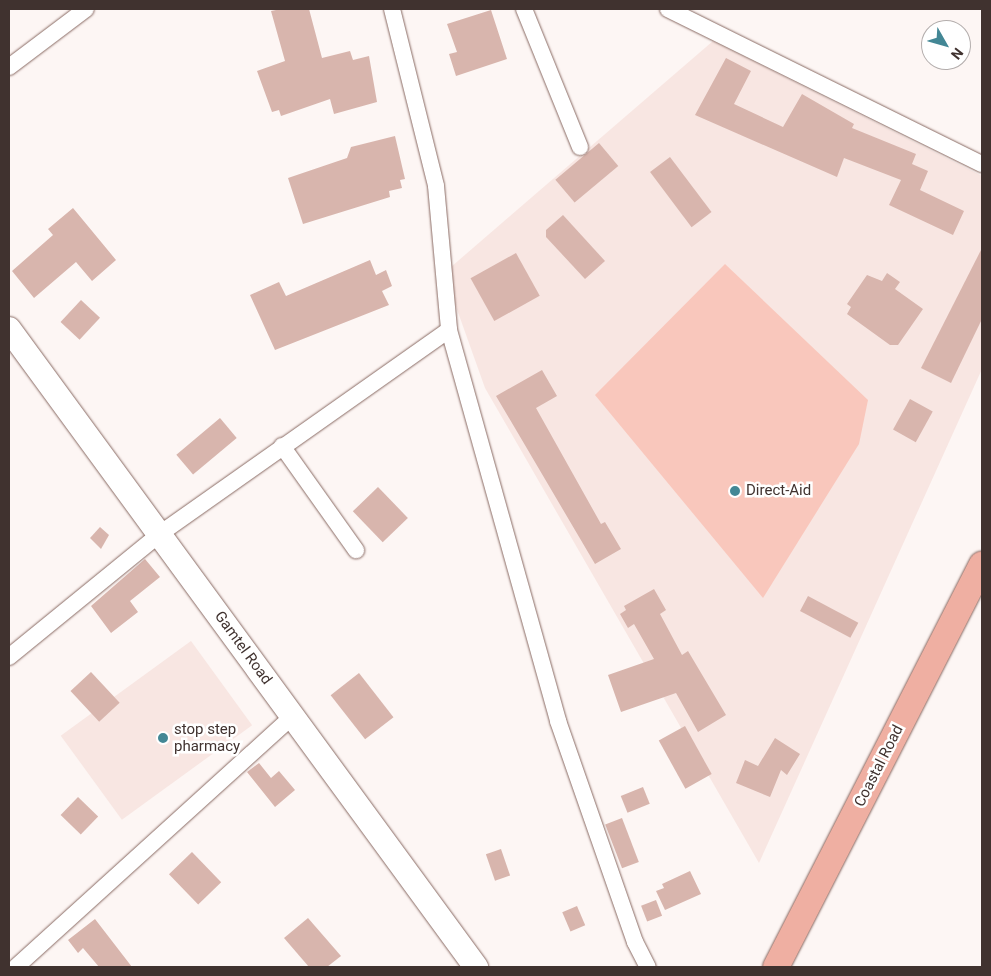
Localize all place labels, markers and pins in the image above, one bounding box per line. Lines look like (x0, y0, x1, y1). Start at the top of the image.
place label: Direct-Aid (746, 482, 811, 500)
marker: Direct-Aid (728, 484, 742, 498)
place label: stop step pharmacy (174, 720, 240, 755)
marker: stop step pharmacy (156, 731, 170, 745)

